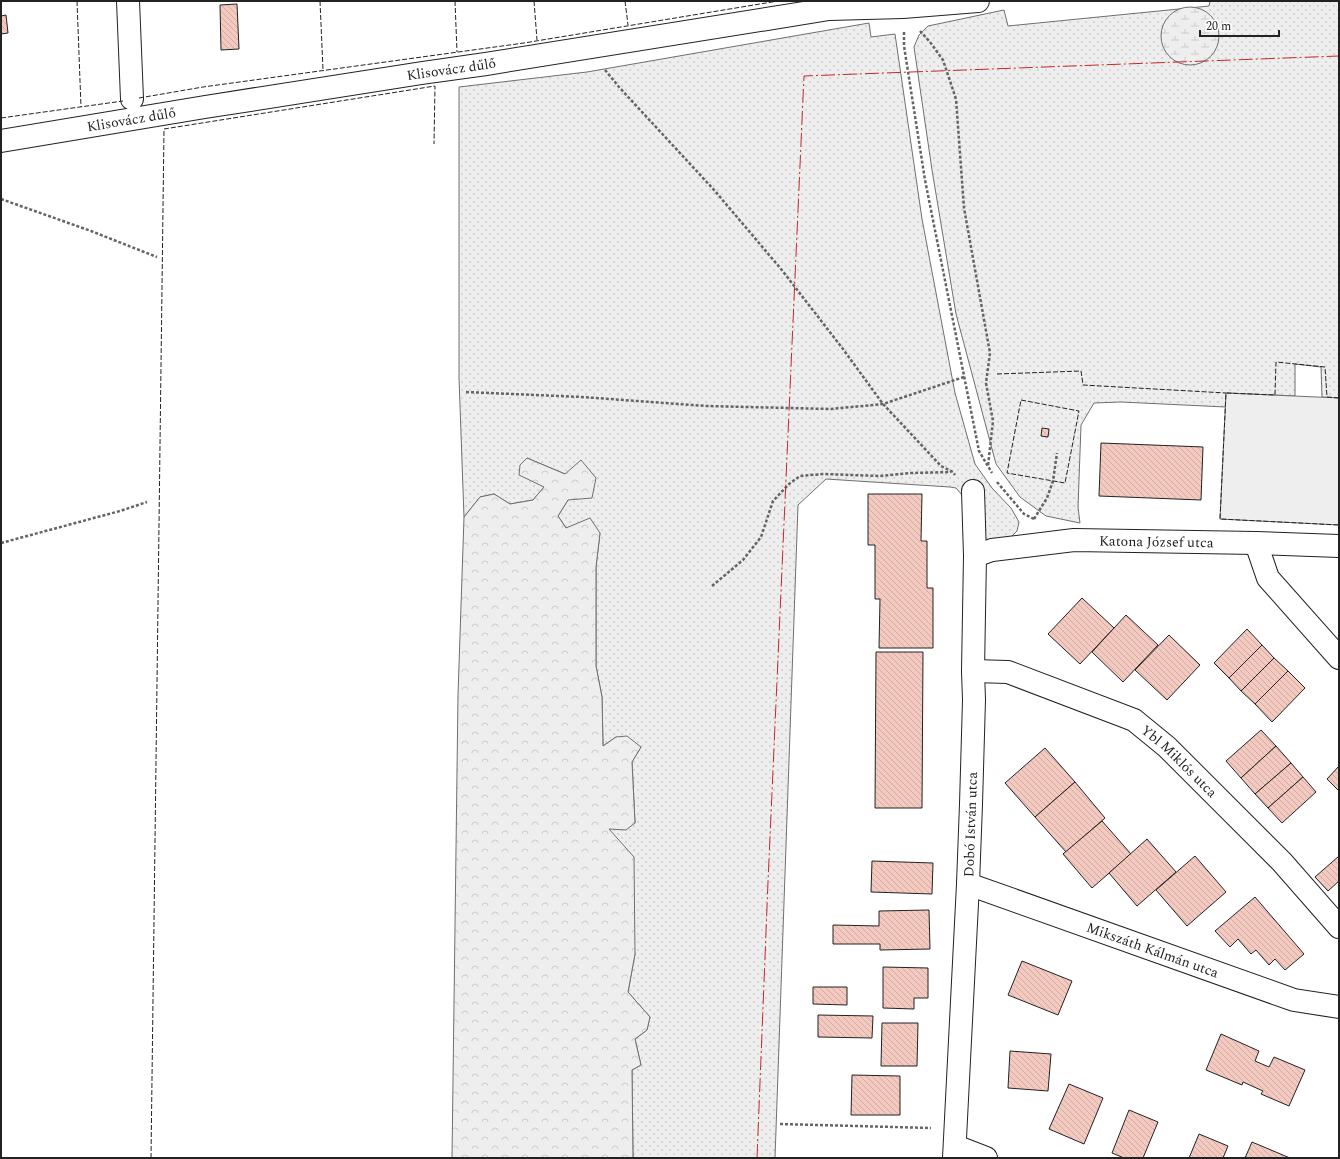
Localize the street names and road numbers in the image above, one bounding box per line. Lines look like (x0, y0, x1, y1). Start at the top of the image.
street label: Klisovácz dűlő (405, 53, 497, 86)
street label: Klisovácz dűlő (85, 102, 177, 138)
street label: Katona József utca (1099, 530, 1214, 553)
street label: Ybl Miklós utca (1136, 720, 1222, 803)
street label: Dobó István utca (958, 771, 983, 877)
street label: Mikszáth Kálmán utca (1083, 917, 1222, 983)

